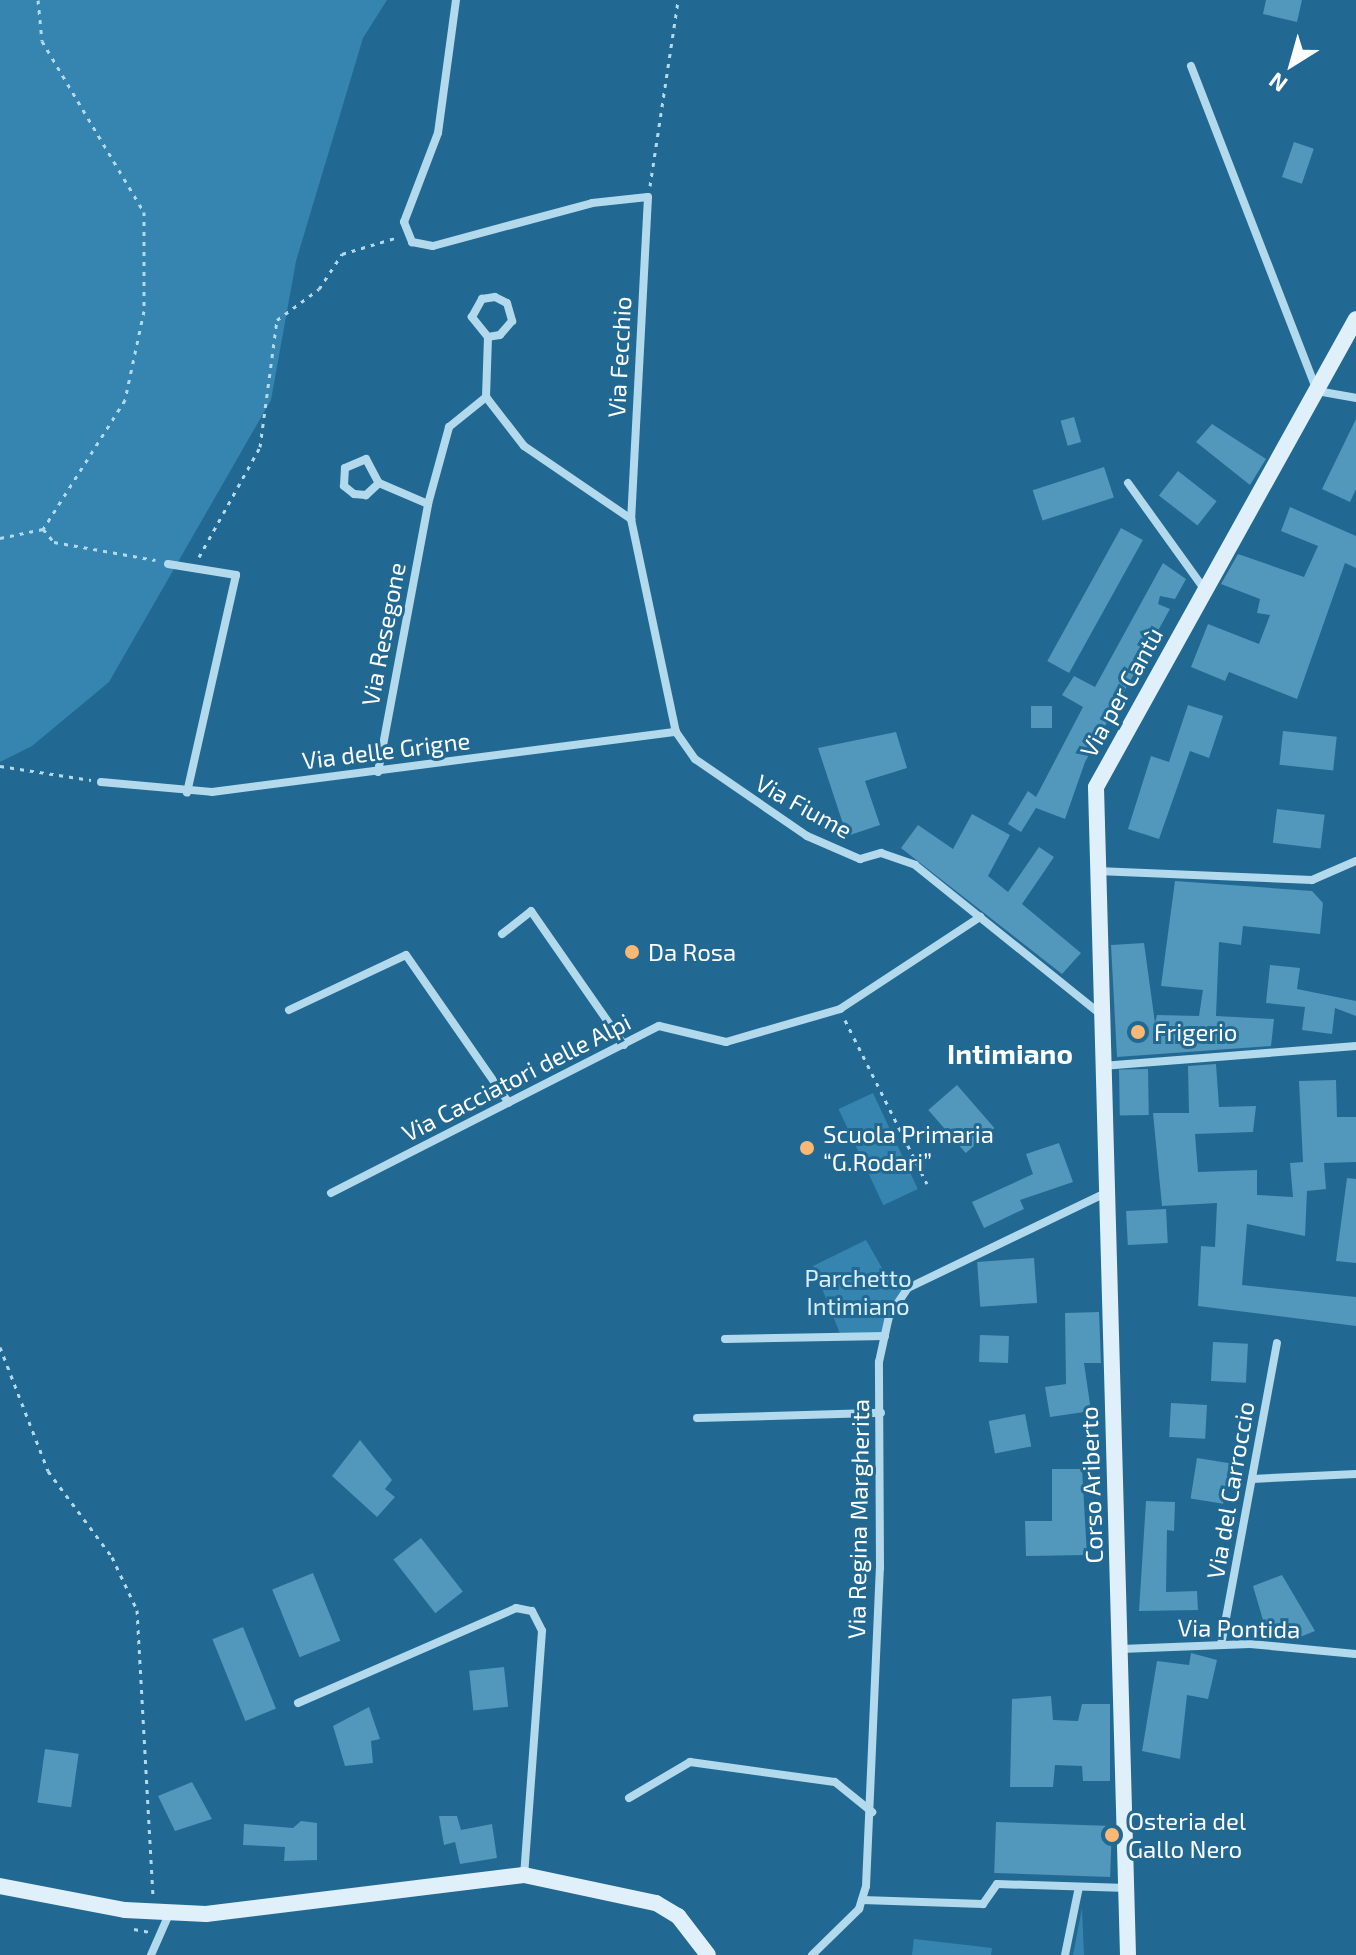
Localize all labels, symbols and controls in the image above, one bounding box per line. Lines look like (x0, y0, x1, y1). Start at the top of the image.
north arrow (1252, 24, 1332, 104)
text: N (1263, 68, 1292, 98)
street label: Via Fecchio (601, 296, 637, 418)
street label: Via Resegone (355, 560, 411, 708)
street label: Via per Cantù (1073, 622, 1169, 762)
street label: Via delle Grigne (300, 725, 472, 775)
street label: Via Fiume (751, 768, 857, 844)
place label: Da Rosa (648, 938, 736, 966)
marker: Da Rosa (623, 943, 641, 961)
street label: Via Cacciatori delle Alpi (397, 1007, 635, 1147)
place label: Frigerio (1154, 1018, 1237, 1046)
marker: Frigerio (1129, 1023, 1147, 1041)
district label: Intimiano (947, 1036, 1073, 1070)
place label: Scuola Primaria “G.Rodari” (823, 1120, 994, 1176)
marker: Scuola Primaria “G.Rodari” (798, 1139, 816, 1157)
park label: Parchetto Intimiano (804, 1264, 912, 1320)
street label: Via Regina Margherita (842, 1399, 874, 1639)
street label: Via del Carroccio (1200, 1399, 1260, 1581)
street label: Corso Ariberto (1074, 1406, 1108, 1564)
street label: Via Pontida (1177, 1613, 1301, 1643)
place label: Osteria del Gallo Nero (1128, 1807, 1246, 1863)
marker: Osteria del Gallo Nero (1103, 1826, 1121, 1844)

